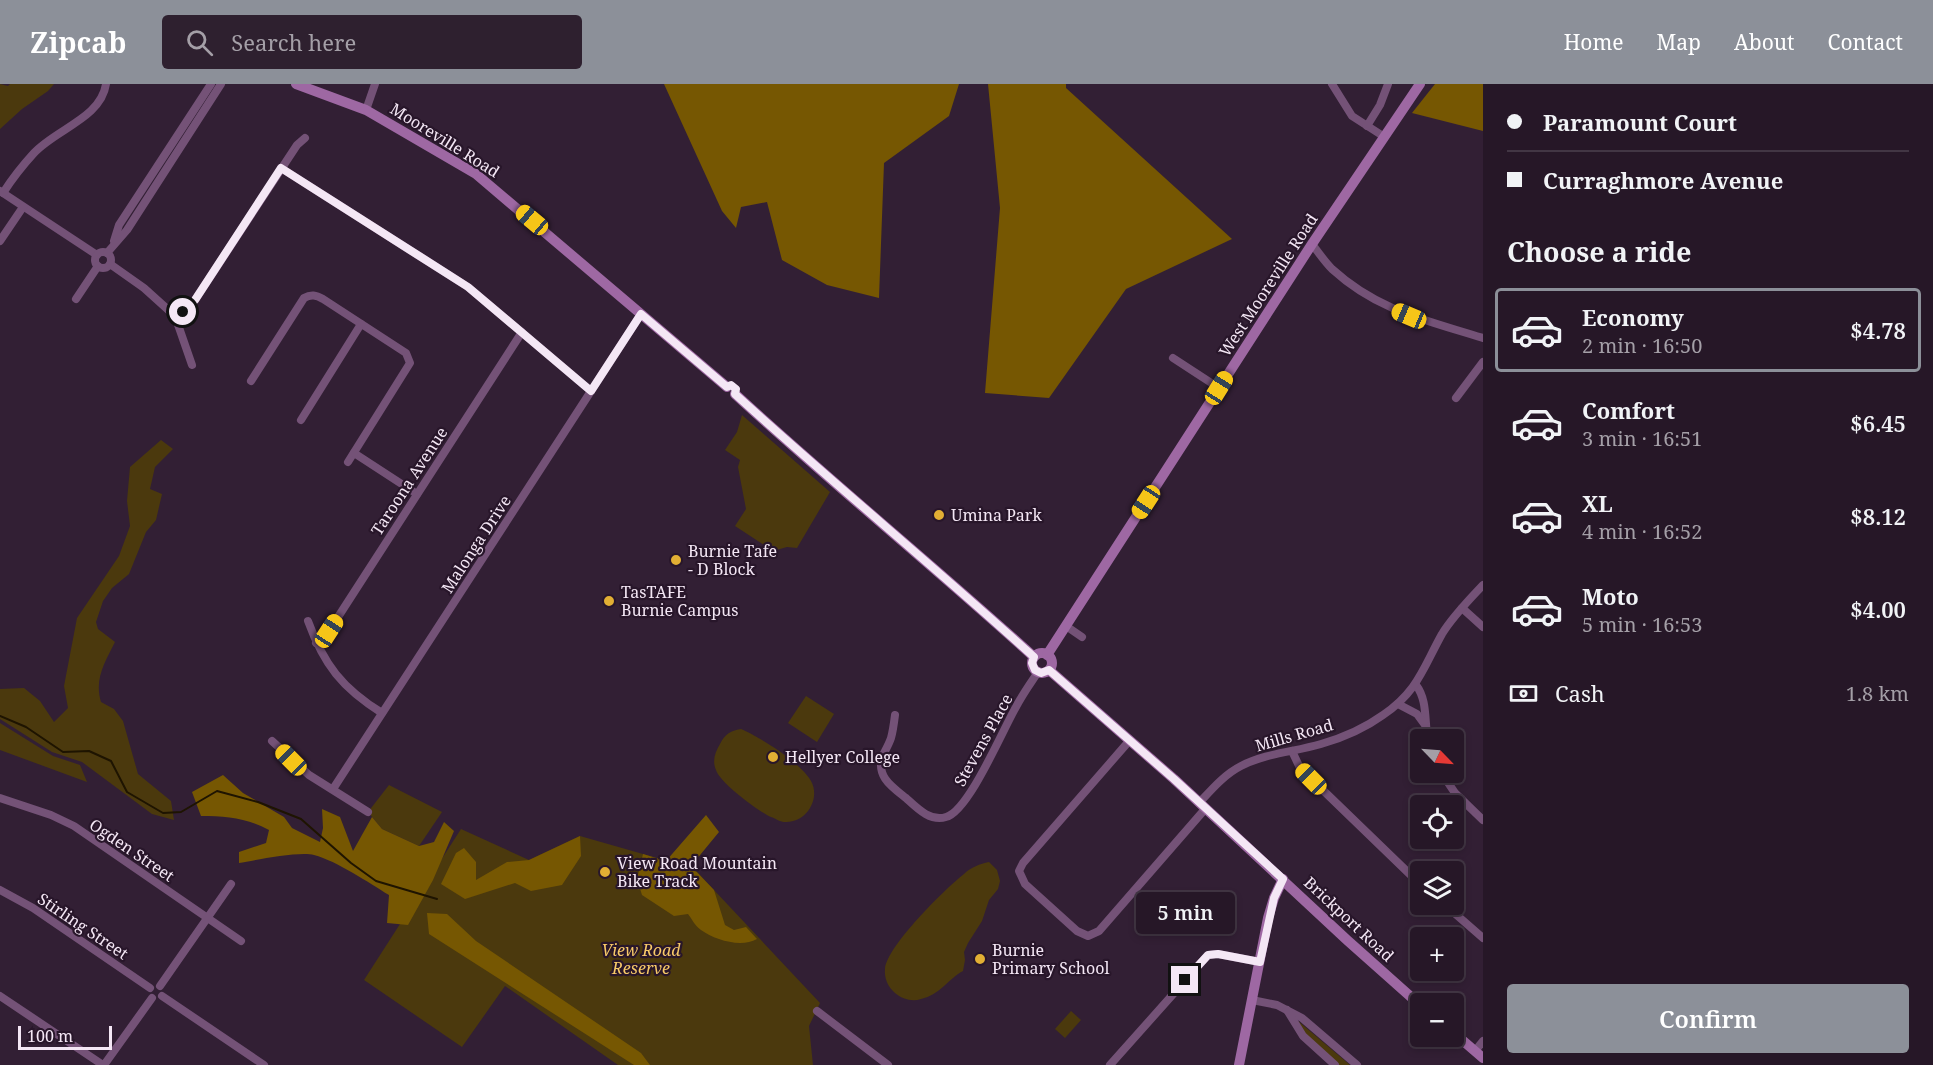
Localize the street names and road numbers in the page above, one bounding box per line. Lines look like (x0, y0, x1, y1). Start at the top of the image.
street label: Mooreville Road (386, 98, 504, 183)
street label: West Mooreville Road (1213, 209, 1323, 361)
street label: Taroona Avenue (366, 423, 452, 539)
street label: Malonga Drive (436, 491, 516, 597)
street label: Stevens Place (949, 690, 1017, 790)
street label: Mills Road (1253, 713, 1336, 757)
street label: Ogden Street (85, 813, 179, 887)
street label: Brickport Road (1299, 872, 1399, 966)
street label: Stirling Street (33, 888, 133, 965)

